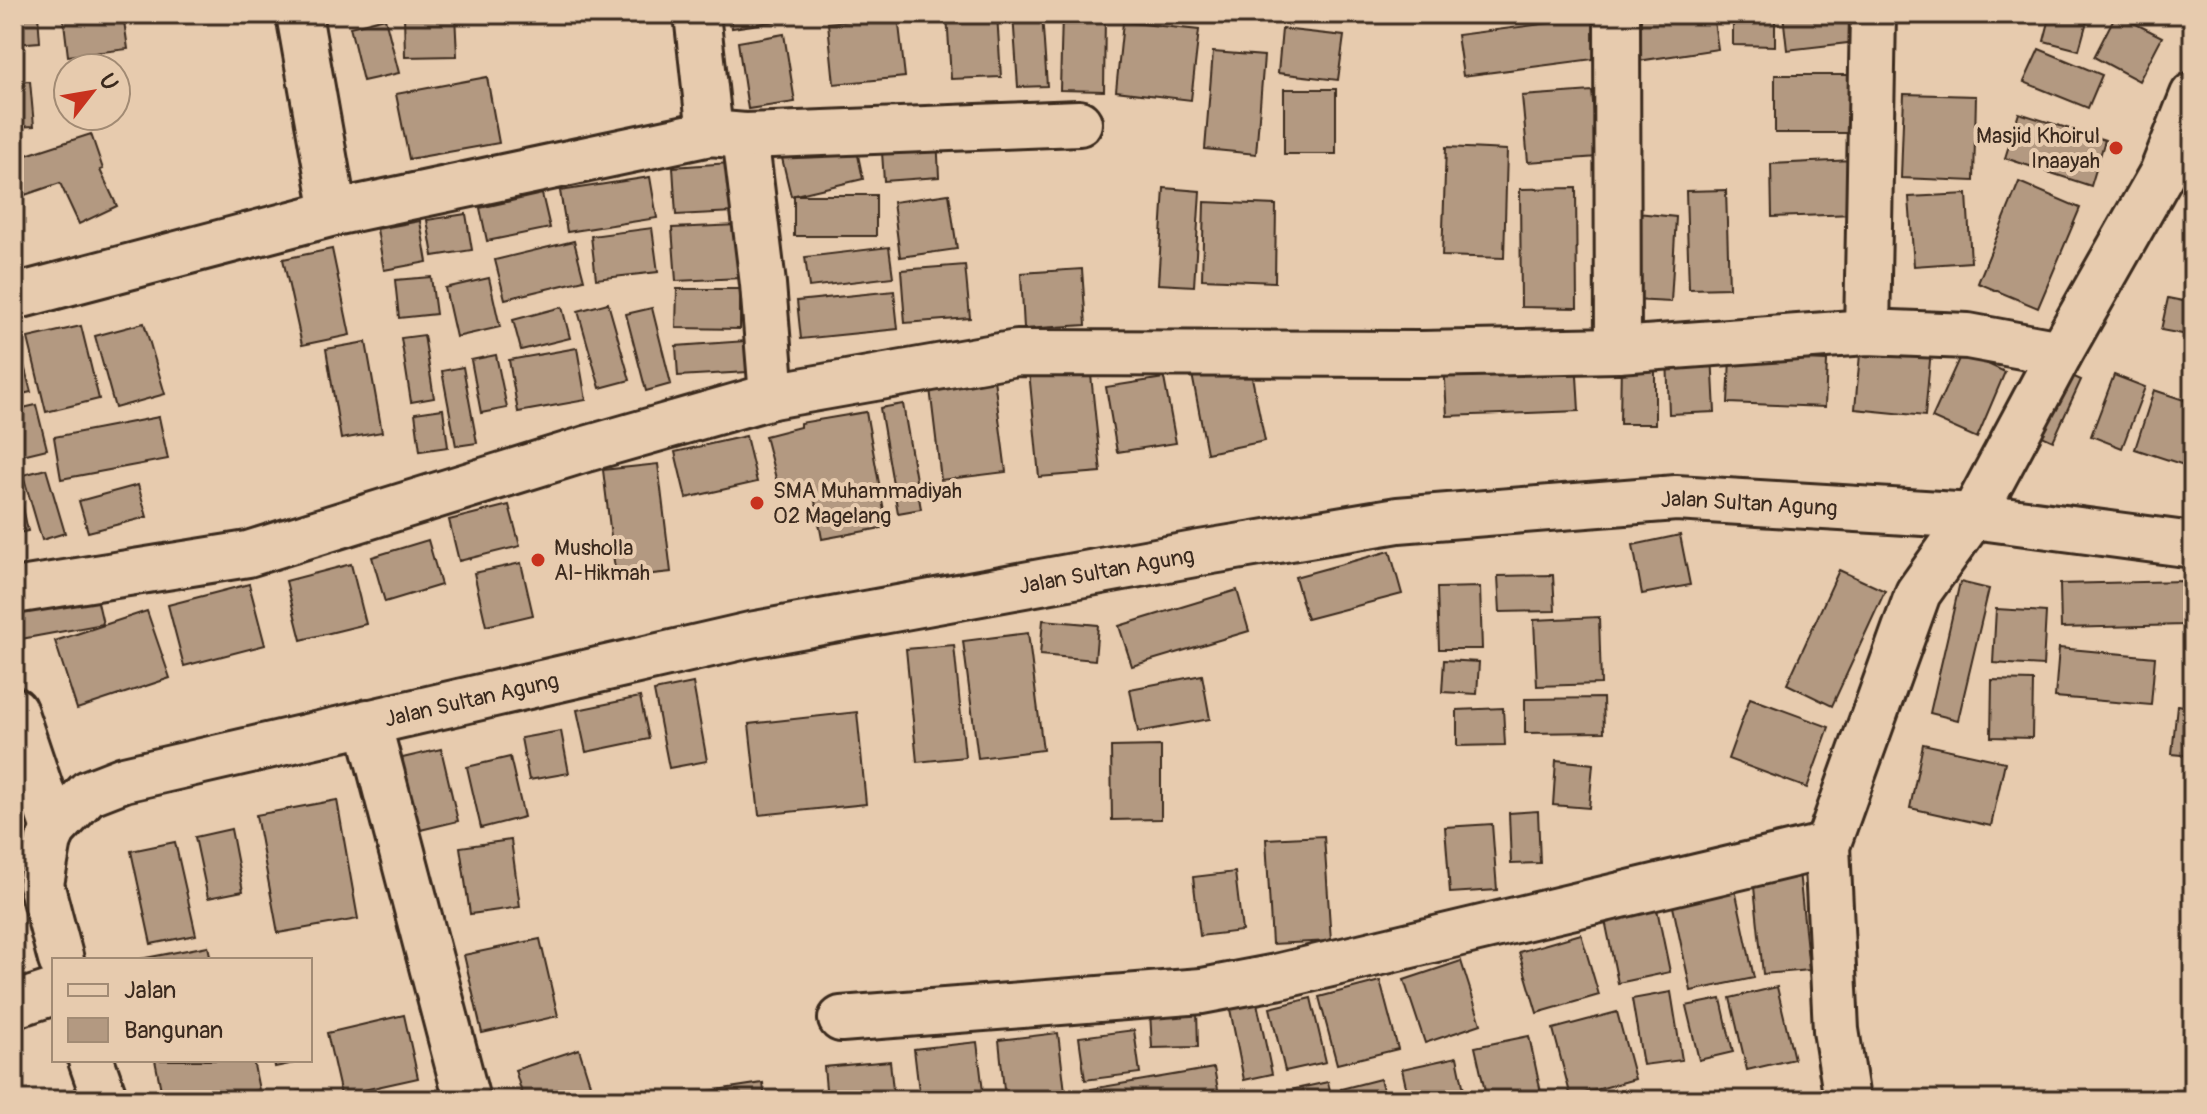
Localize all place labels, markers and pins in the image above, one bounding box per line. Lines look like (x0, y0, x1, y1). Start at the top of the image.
place label: Masjid Khoirul Inaayah (1976, 122, 2100, 175)
marker: Masjid Khoirul Inaayah (2107, 139, 2125, 157)
place label: SMA Muhammadiyah 02 Magelang (773, 477, 962, 530)
marker: SMA Muhammadiyah 02 Magelang (748, 494, 766, 512)
place label: Musholla Al-Hikmah (554, 534, 650, 587)
marker: Musholla Al-Hikmah (529, 551, 547, 569)

